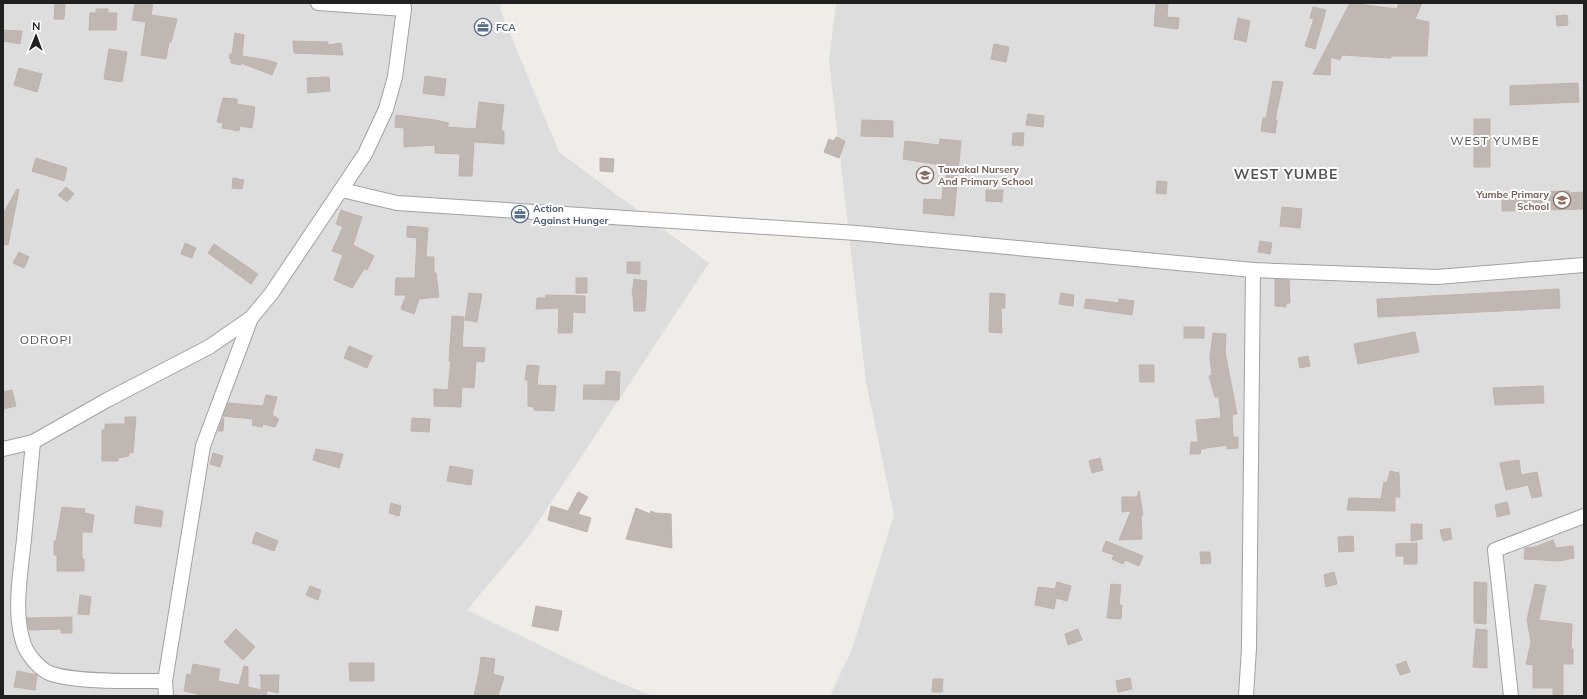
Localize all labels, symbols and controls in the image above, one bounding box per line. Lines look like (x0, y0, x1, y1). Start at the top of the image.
north arrow (16, 16, 56, 56)
office icon: FCA (473, 17, 493, 37)
text: N (32, 19, 40, 33)
place label: FCA (496, 21, 516, 34)
district label: WEST YUMBE (1450, 133, 1540, 148)
place label: Tawakal Nursery And Primary School (938, 163, 1033, 188)
school or university icon: Tawakal Nursery And Primary School (915, 165, 935, 185)
district label: WEST YUMBE (1234, 165, 1338, 183)
place label: Yumbe Primary School (1475, 188, 1550, 213)
school or university icon: Yumbe Primary School (1552, 190, 1572, 210)
place label: Action Against Hunger (533, 202, 608, 227)
office icon: Action Against Hunger (510, 204, 530, 224)
district label: ODROPI (20, 332, 72, 347)

